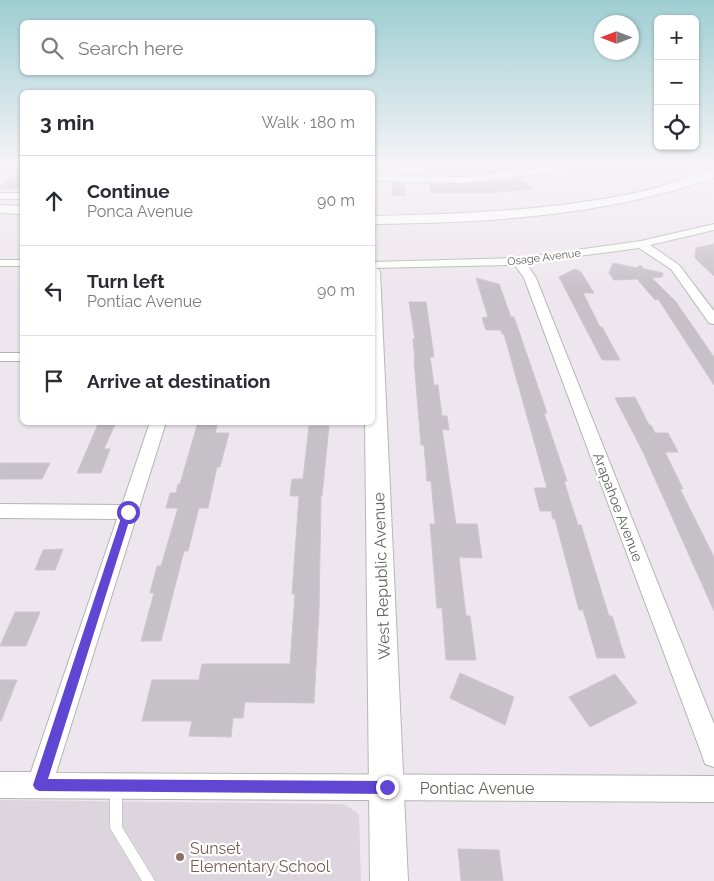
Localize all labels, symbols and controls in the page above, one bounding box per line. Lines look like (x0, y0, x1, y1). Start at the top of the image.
north arrow (594, 15, 639, 60)
map controls (654, 15, 699, 150)
button: + (654, 15, 699, 60)
search box (20, 20, 375, 75)
icon: search (38, 34, 66, 62)
text: Search here (78, 37, 184, 59)
button: − (654, 60, 699, 105)
button: locate (654, 105, 699, 150)
text: 3 min (40, 110, 94, 135)
text: Walk · 180 m (261, 113, 355, 132)
text: Continue (87, 180, 170, 202)
icon: ahead (40, 187, 68, 215)
text: 90 m (317, 191, 355, 210)
text: Ponca Avenue (87, 202, 193, 221)
street label: Osage Avenue (507, 246, 582, 268)
text: Turn left (87, 270, 164, 292)
icon: left (40, 277, 68, 305)
text: 90 m (317, 281, 355, 300)
text: Pontiac Avenue (87, 292, 202, 311)
icon: arrive (40, 367, 68, 395)
text: Arrive at destination (87, 370, 271, 392)
street label: Arapahoe Avenue (590, 450, 646, 564)
street label: West Republic Avenue (369, 492, 394, 660)
route start (117, 501, 140, 524)
route end (376, 776, 399, 799)
street label: Pontiac Avenue (420, 779, 534, 798)
place label: Sunset Elementary School (190, 839, 331, 876)
marker: Sunset Elementary School (174, 851, 186, 863)

